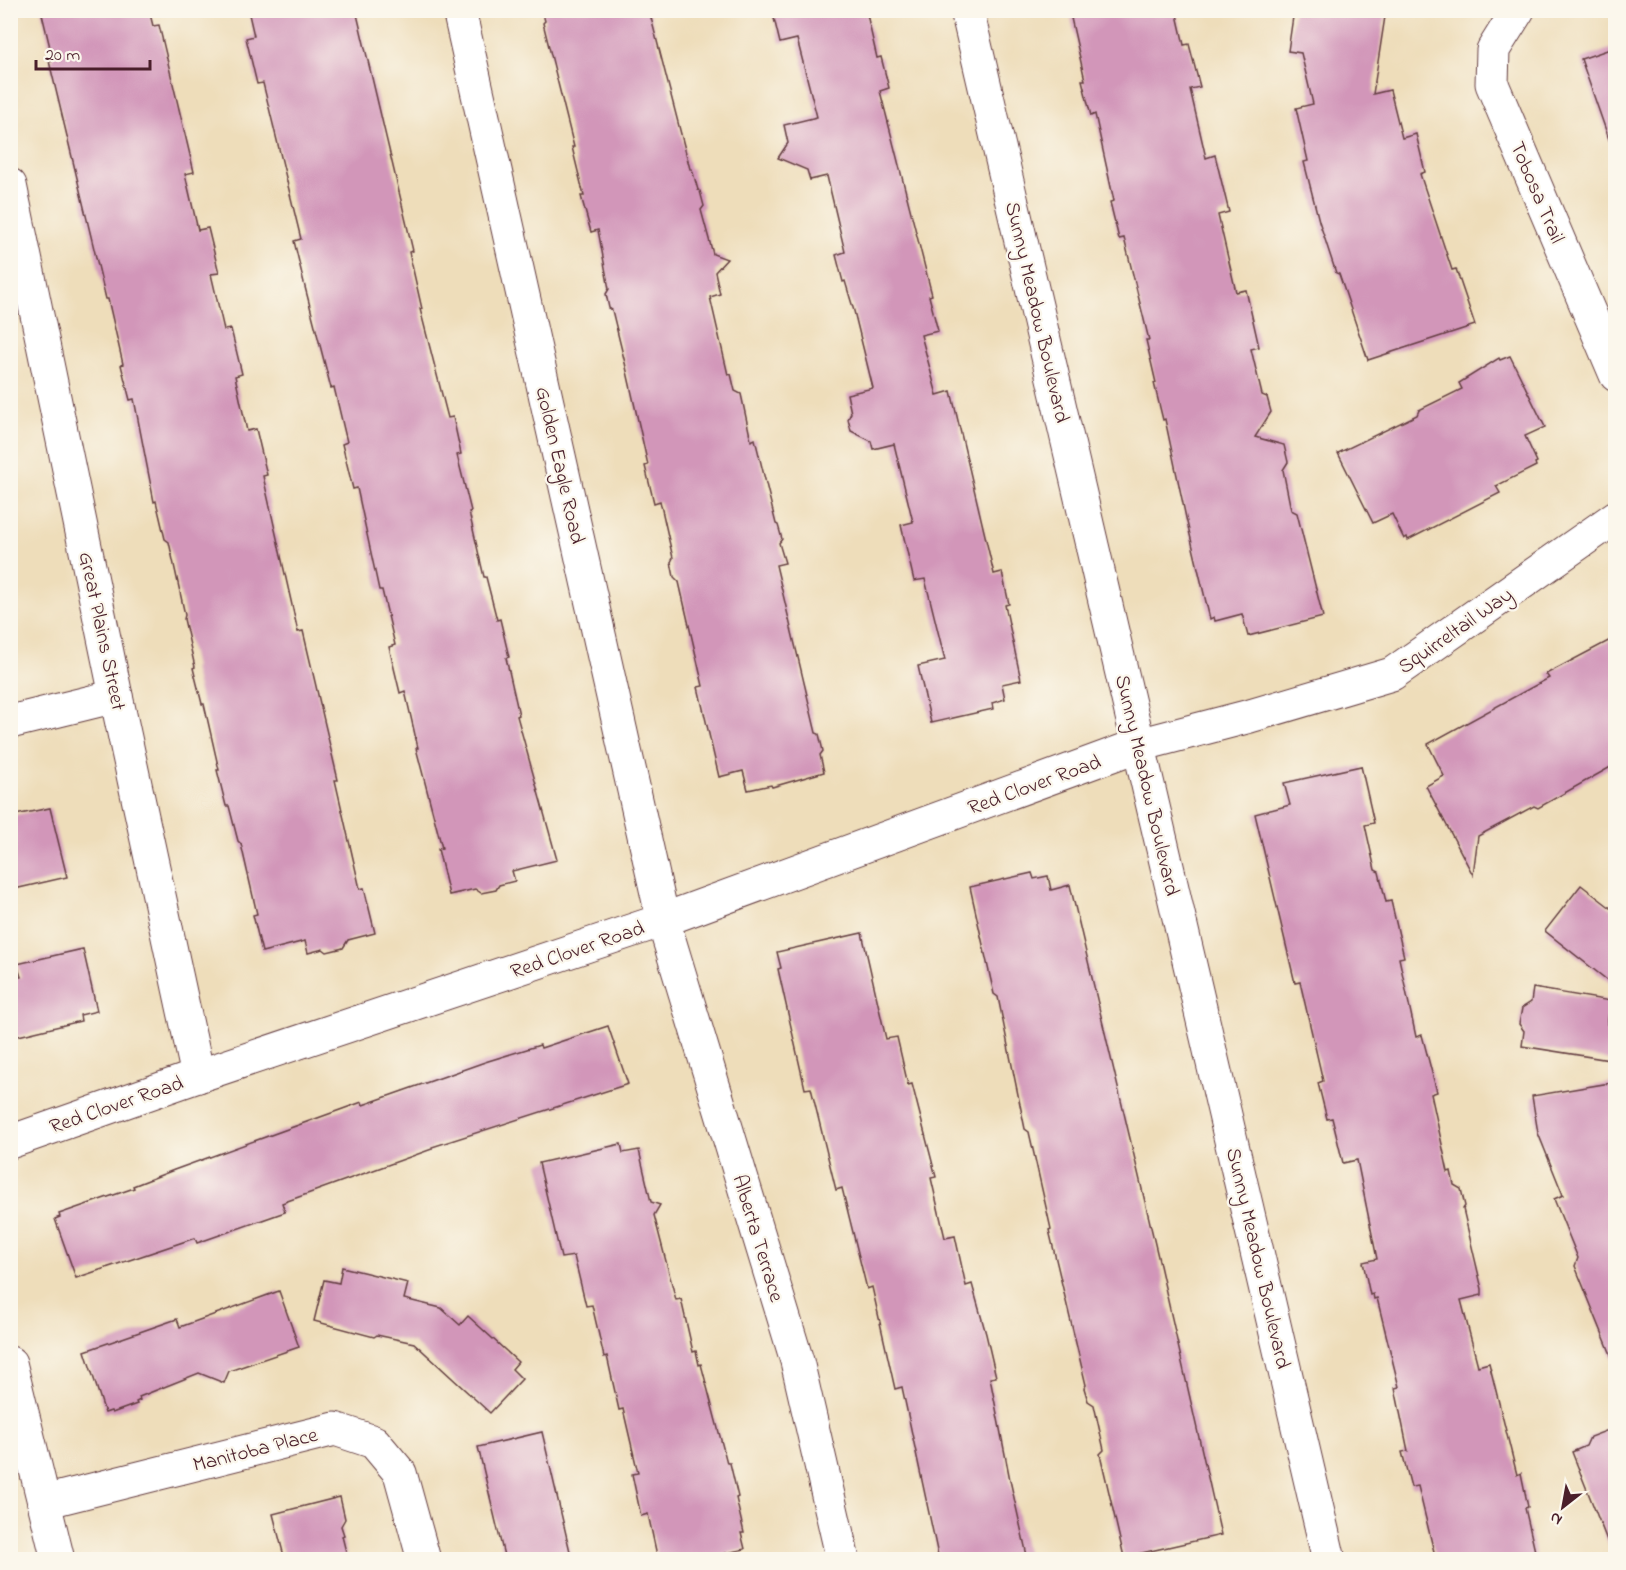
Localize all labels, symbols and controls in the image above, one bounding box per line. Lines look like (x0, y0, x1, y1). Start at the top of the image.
scale bar (36, 33, 150, 71)
text: 20 m (45, 43, 80, 69)
street label: Tobosa Trail (1501, 137, 1571, 248)
street label: Sunny Meadow Boulevard (994, 199, 1076, 427)
street label: Golden Eagle Road (524, 384, 592, 548)
street label: Great Plains Street (70, 549, 133, 714)
street label: Squirreltail Way (1393, 581, 1521, 684)
street label: Sunny Meadow Boulevard (1104, 672, 1186, 900)
street label: Red Clover Road (964, 748, 1106, 824)
street label: Red Clover Road (507, 914, 649, 988)
street label: Red Clover Road (46, 1069, 188, 1143)
street label: Sunny Meadow Boulevard (1215, 1145, 1297, 1373)
street label: Alberta Terrace (723, 1171, 791, 1306)
street label: Manitoba Place (190, 1421, 322, 1481)
north arrow (1533, 1477, 1593, 1537)
text: N (1545, 1505, 1567, 1531)

